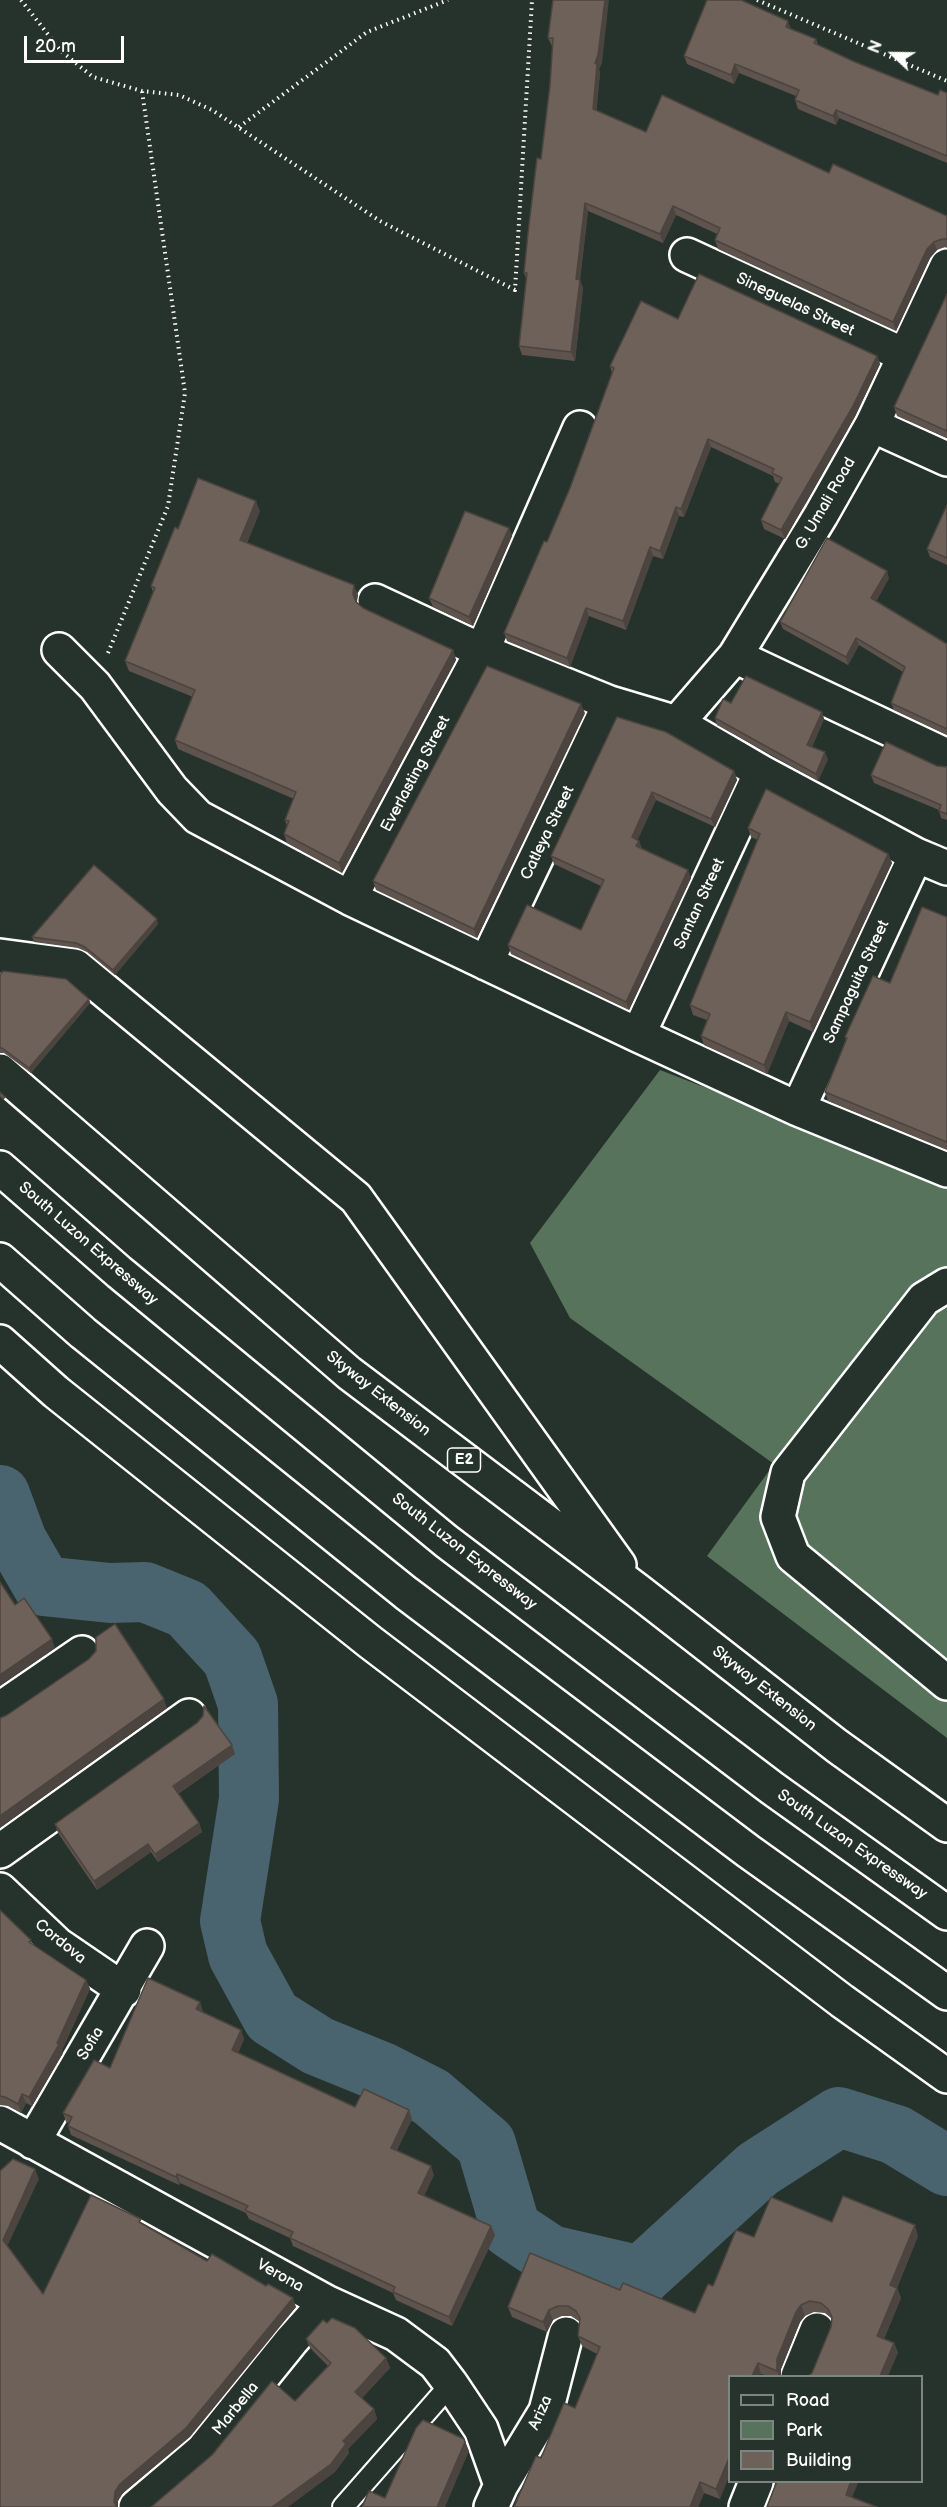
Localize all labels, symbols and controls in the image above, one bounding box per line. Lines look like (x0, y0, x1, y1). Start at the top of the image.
scale bar (27, 24, 128, 62)
north arrow (863, 24, 923, 84)
text: 20 m (35, 36, 76, 57)
text: N (865, 38, 887, 56)
street label: Sineguelas Street (733, 269, 857, 341)
street label: G. Umali Road (792, 454, 860, 554)
street label: Everlasting Street (377, 713, 455, 835)
street label: Catleya Street (517, 783, 579, 883)
street label: Santan Street (670, 855, 730, 953)
street label: Sampaguita Street (820, 917, 894, 1047)
street label: South Luzon Expressway (14, 1178, 162, 1310)
street label: Skyway Extension (322, 1347, 434, 1441)
road number: E2 (448, 1448, 480, 1472)
street label: South Luzon Expressway (388, 1489, 540, 1615)
street label: Skyway Extension (708, 1642, 820, 1736)
street label: South Luzon Expressway (773, 1786, 931, 1904)
street label: Cordova (30, 1915, 90, 1969)
street label: Sofia (74, 2024, 108, 2064)
street label: Verona (253, 2255, 307, 2297)
legend (728, 2375, 923, 2483)
street label: Marbella (209, 2378, 263, 2440)
text: Road (786, 2390, 830, 2411)
street label: Ariza (525, 2393, 557, 2433)
text: Park (786, 2420, 822, 2441)
text: Building (786, 2450, 852, 2471)

